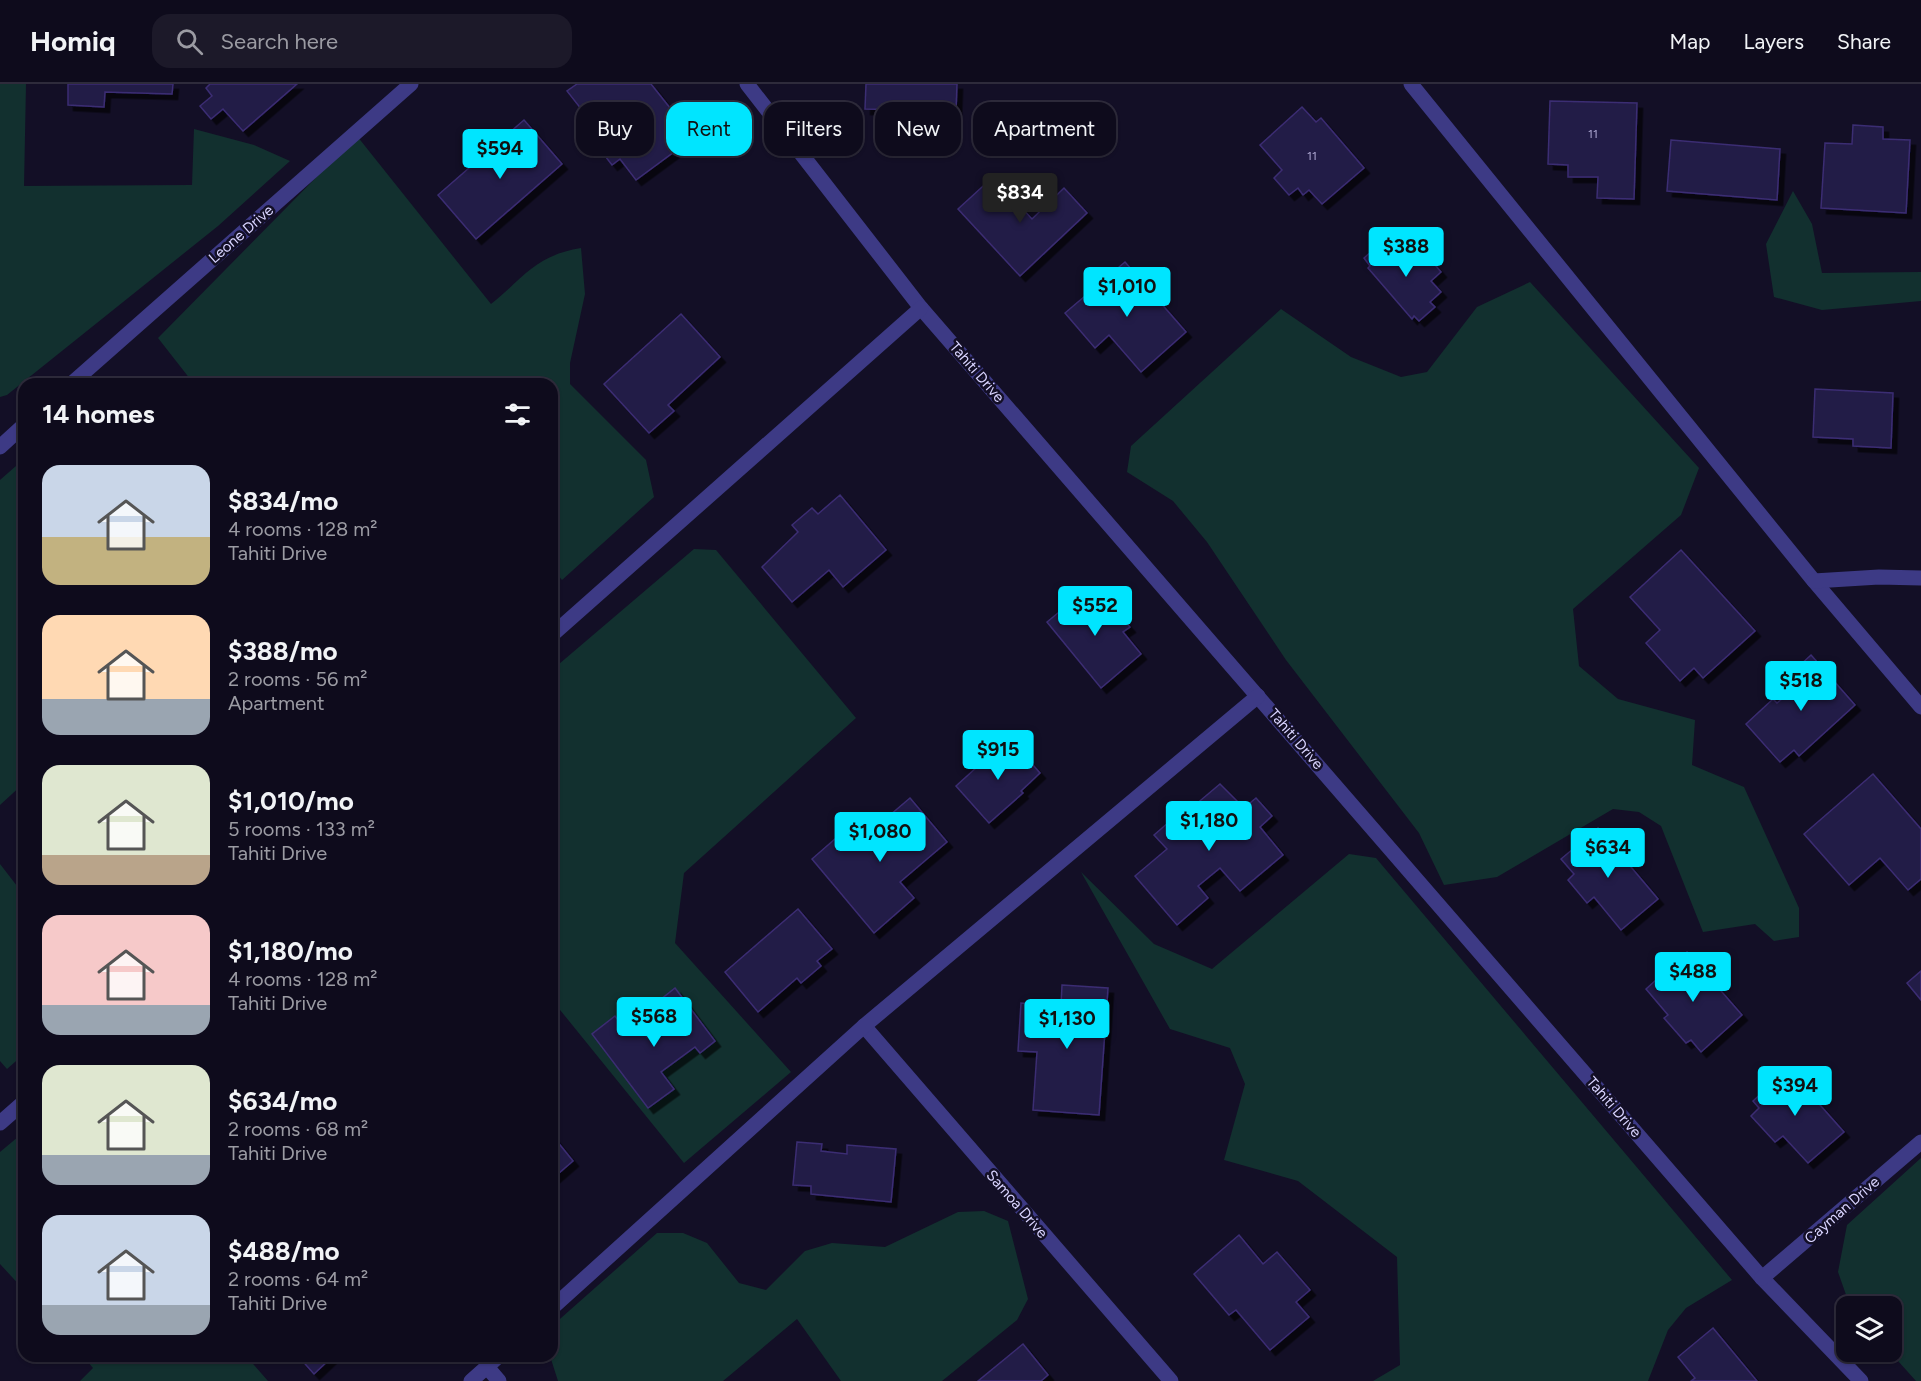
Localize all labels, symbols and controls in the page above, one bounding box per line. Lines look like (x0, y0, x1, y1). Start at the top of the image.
search box (152, 14, 572, 68)
text: Homiq (30, 24, 116, 58)
icon: search (173, 25, 206, 58)
text: Search here (221, 28, 338, 55)
text: Map (1670, 29, 1710, 54)
text: Layers (1743, 29, 1804, 54)
text: Share (1837, 29, 1891, 54)
chip: Buy (576, 102, 654, 156)
chip: Rent (666, 102, 752, 156)
chip: Filters (764, 102, 863, 156)
chip: New (875, 102, 961, 156)
chip: Apartment (973, 102, 1116, 156)
house number: 11 (1588, 127, 1598, 141)
pin: $594 (464, 129, 536, 180)
text: $594 (477, 136, 523, 160)
house number: 11 (1307, 149, 1317, 163)
pin: $834 (984, 173, 1056, 224)
text: $834 (996, 180, 1044, 204)
street label: Leone Drive (205, 201, 277, 267)
pin: $388 (1370, 227, 1442, 278)
text: $388 (1383, 234, 1429, 258)
pin: $1,010 (1078, 267, 1176, 318)
text: $1,010 (1097, 274, 1157, 298)
street label: Tahiti Drive (946, 338, 1008, 406)
text: 14 homes (42, 398, 155, 430)
icon: filters (501, 398, 534, 431)
text: $834/mo (228, 485, 338, 517)
icon: home (90, 489, 162, 561)
text: 4 rooms · 128 m² (228, 517, 378, 541)
text: Tahiti Drive (228, 541, 327, 565)
pin: $552 (1059, 586, 1131, 637)
text: $552 (1072, 593, 1118, 617)
text: $388/mo (228, 635, 338, 667)
icon: home (90, 639, 162, 711)
pin: $518 (1765, 661, 1837, 712)
text: 2 rooms · 56 m² (228, 667, 367, 691)
text: $518 (1779, 668, 1823, 692)
text: Apartment (228, 691, 325, 715)
street label: Tahiti Drive (1265, 705, 1327, 773)
pin: $915 (962, 730, 1034, 781)
text: $915 (977, 737, 1019, 761)
text: $1,010/mo (228, 785, 354, 817)
icon: home (90, 789, 162, 861)
pin: $1,180 (1160, 801, 1258, 852)
text: $1,180 (1180, 808, 1238, 832)
pin: $1,080 (831, 812, 929, 863)
text: 5 rooms · 133 m² (228, 817, 375, 841)
text: $1,080 (849, 819, 911, 843)
pin: $634 (1572, 828, 1644, 879)
text: $634 (1585, 835, 1631, 859)
text: Tahiti Drive (228, 841, 327, 865)
text: $1,180/mo (228, 935, 353, 967)
icon: home (90, 939, 162, 1011)
pin: $488 (1657, 952, 1729, 1003)
text: $488 (1669, 959, 1717, 983)
text: 4 rooms · 128 m² (228, 967, 378, 991)
text: Tahiti Drive (228, 991, 327, 1015)
pin: $568 (618, 997, 690, 1048)
pin: $1,130 (1018, 999, 1116, 1050)
text: $568 (631, 1004, 677, 1028)
text: $1,130 (1038, 1006, 1096, 1030)
pin: $394 (1759, 1066, 1831, 1117)
street label: Tahiti Drive (1583, 1073, 1645, 1141)
text: $394 (1772, 1073, 1818, 1097)
text: $634/mo (228, 1085, 337, 1117)
icon: home (90, 1089, 162, 1161)
text: 2 rooms · 68 m² (228, 1117, 368, 1141)
text: Tahiti Drive (228, 1141, 327, 1165)
street label: Samoa Drive (983, 1166, 1051, 1242)
street label: Cayman Drive (1801, 1173, 1883, 1247)
text: $488/mo (228, 1235, 340, 1267)
icon: home (90, 1239, 162, 1311)
text: 2 rooms · 64 m² (228, 1267, 368, 1291)
text: Tahiti Drive (228, 1291, 327, 1315)
map controls (1836, 1296, 1902, 1362)
button: layers (1836, 1296, 1902, 1362)

